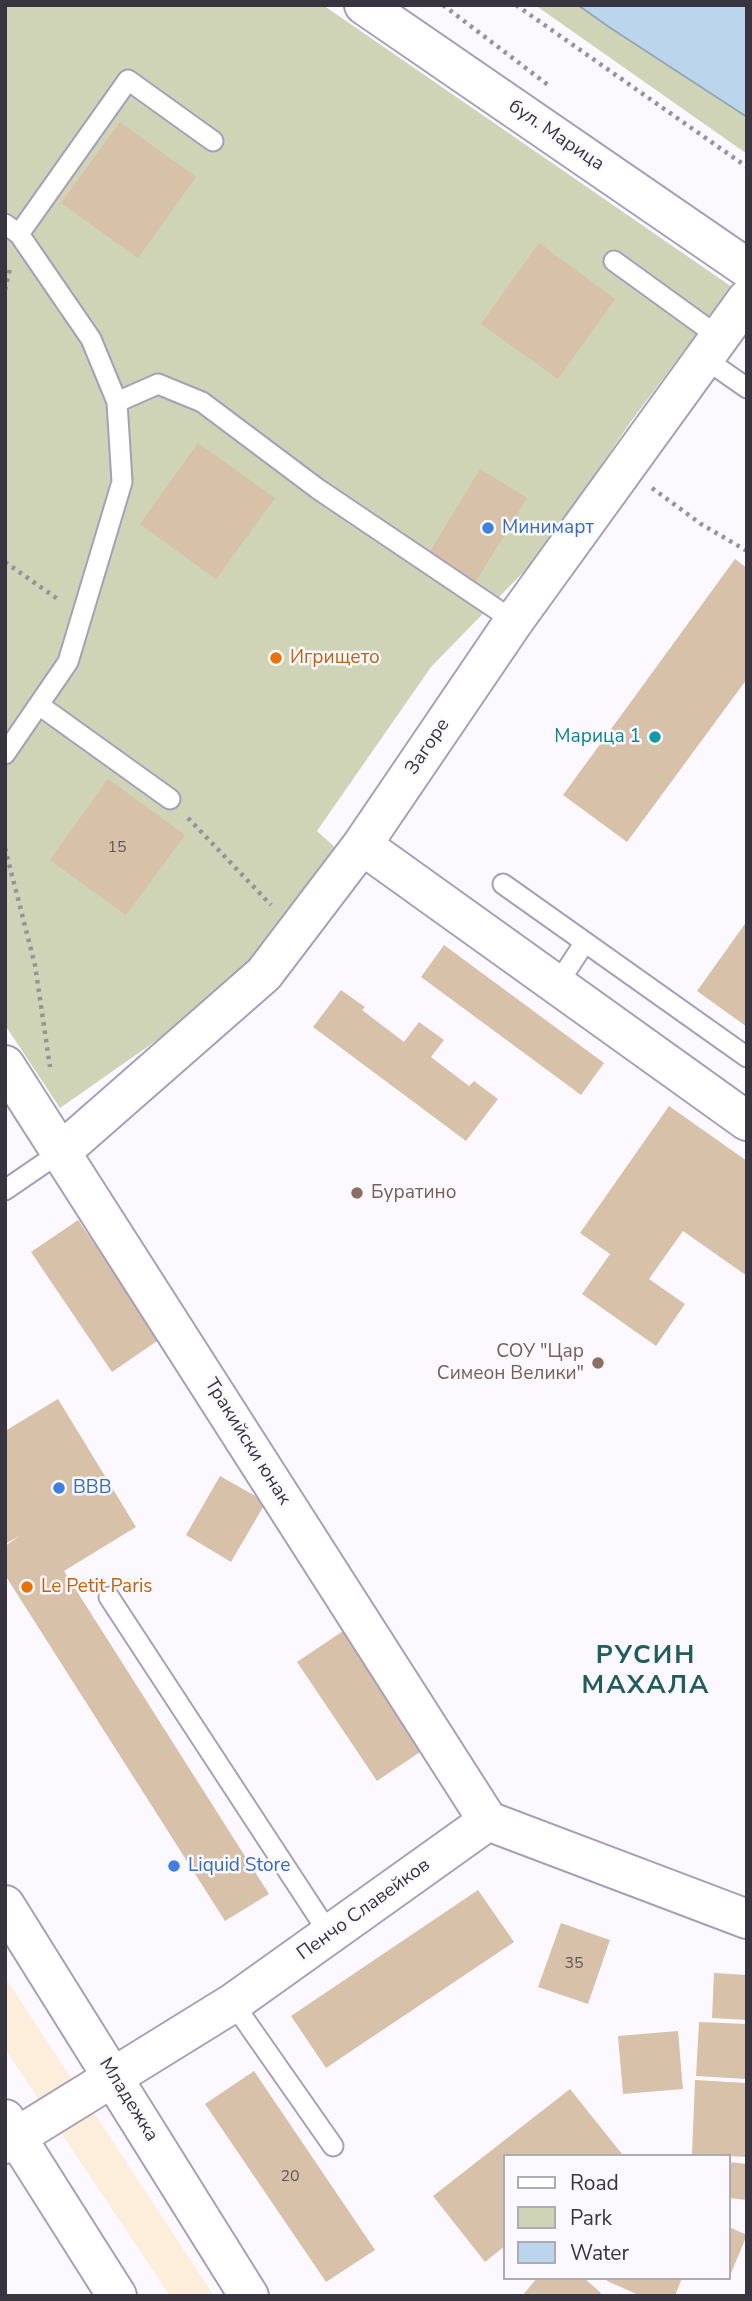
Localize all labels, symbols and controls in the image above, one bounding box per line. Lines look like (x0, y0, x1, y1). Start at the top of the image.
street label: бул. Марица (504, 96, 608, 176)
place label: Минимарт (502, 517, 594, 539)
marker: Минимарт (480, 520, 496, 536)
place label: Игрището (290, 647, 380, 669)
marker: Игрището (268, 650, 284, 666)
street label: Загоре (401, 715, 455, 779)
place label: Марица 1 (554, 726, 641, 748)
marker: Марица 1 (647, 729, 663, 745)
house number: 15 (107, 838, 127, 858)
place label: Буратино (371, 1182, 456, 1204)
marker: Буратино (349, 1185, 365, 1201)
place label: СОУ "Цар Симеон Велики" (437, 1341, 584, 1385)
marker: СОУ "Цар Симеон Велики" (590, 1355, 606, 1371)
street label: Тракийски юнак (199, 1375, 295, 1509)
place label: ВВВ (73, 1477, 112, 1499)
marker: ВВВ (51, 1480, 67, 1496)
place label: Le Petit Paris (41, 1576, 152, 1598)
marker: Le Petit Paris (19, 1579, 35, 1595)
district label: РУСИН МАХАЛА (582, 1641, 710, 1702)
street label: Пенчо Славейков (293, 1854, 435, 1966)
place label: Liquid Store (188, 1855, 290, 1877)
marker: Liquid Store (166, 1858, 182, 1874)
house number: 35 (564, 1954, 584, 1974)
street label: Младежка (93, 2054, 163, 2146)
legend (504, 2154, 731, 2280)
house number: 20 (280, 2167, 300, 2187)
text: Road (570, 2169, 619, 2197)
text: Park (570, 2204, 612, 2232)
text: Water (570, 2239, 629, 2267)

